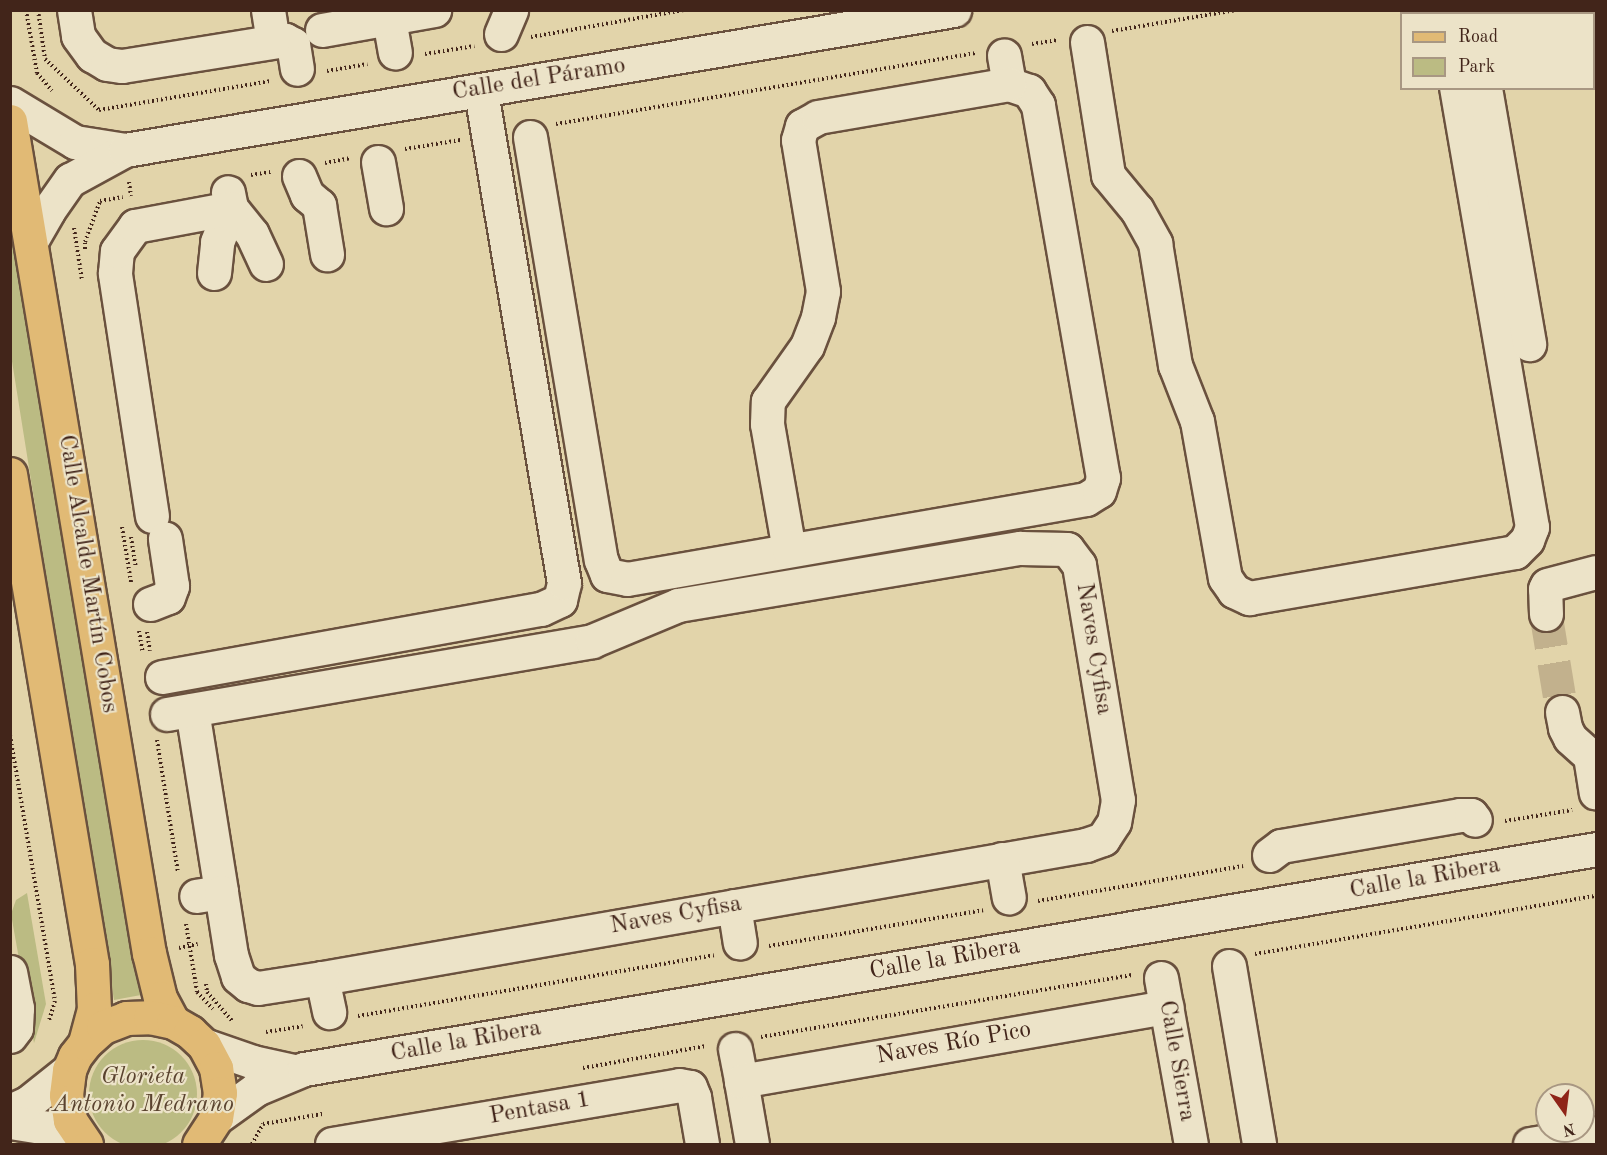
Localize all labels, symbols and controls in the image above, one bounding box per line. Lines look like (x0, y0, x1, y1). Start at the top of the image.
legend (1400, 12, 1595, 90)
text: Road (1458, 28, 1498, 46)
street label: Calle del Páramo (450, 52, 628, 108)
text: Park (1458, 58, 1495, 76)
street label: Calle Alcalde Martín Cobos (51, 433, 123, 715)
street label: Naves Cyfisa (1068, 581, 1118, 717)
street label: Calle la Ribera (1347, 852, 1503, 906)
street label: Naves Cyfisa (608, 890, 744, 942)
street label: Calle la Ribera (867, 933, 1023, 987)
street label: Calle Sierra (1151, 998, 1201, 1124)
street label: Calle la Ribera (388, 1015, 544, 1069)
street label: Naves Río Pico (874, 1016, 1034, 1072)
park label: Glorieta Antonio Medrano (52, 1064, 234, 1120)
north arrow (1535, 1083, 1595, 1143)
street label: Pentasa 1 (487, 1086, 593, 1132)
text: N (1561, 1119, 1577, 1138)

